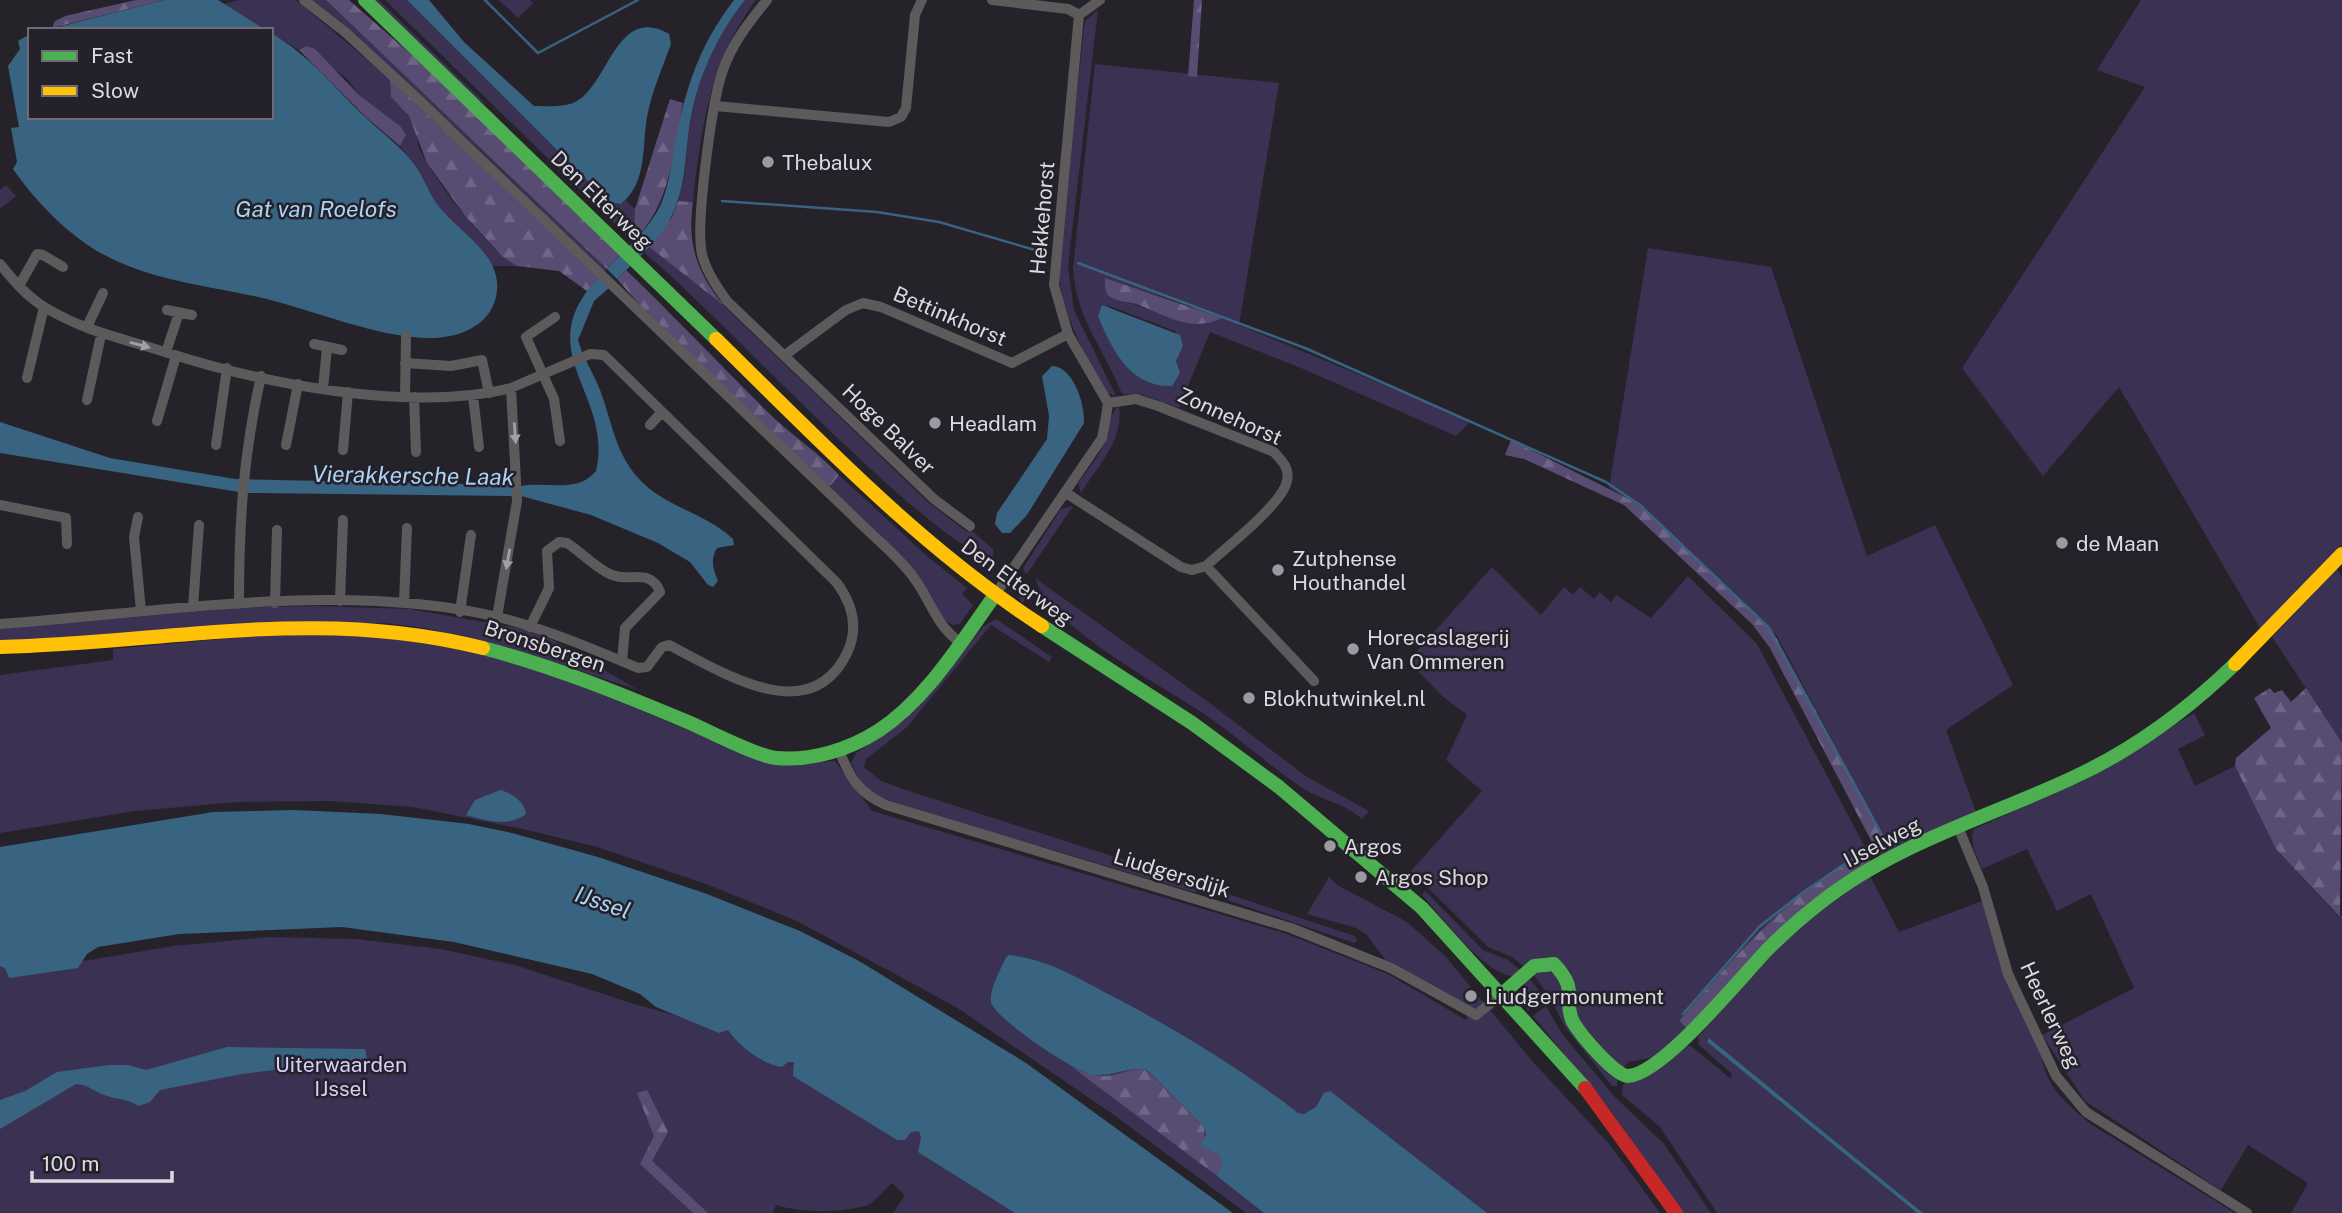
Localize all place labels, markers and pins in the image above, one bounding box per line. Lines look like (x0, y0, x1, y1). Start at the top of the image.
place label: Thebalux (782, 150, 873, 175)
marker: Thebalux (760, 154, 776, 170)
place label: Headlam (949, 411, 1037, 436)
marker: Headlam (927, 415, 943, 431)
place label: de Maan (2076, 531, 2159, 556)
marker: de Maan (2054, 535, 2070, 551)
place label: Zutphense Houthandel (1292, 546, 1407, 595)
marker: Zutphense Houthandel (1270, 562, 1286, 578)
place label: Horecaslagerij Van Ommeren (1367, 625, 1510, 674)
marker: Horecaslagerij Van Ommeren (1345, 641, 1361, 657)
place label: Blokhutwinkel.nl (1263, 686, 1426, 711)
marker: Blokhutwinkel.nl (1241, 690, 1257, 706)
place label: Argos (1344, 834, 1402, 859)
marker: Argos (1322, 838, 1338, 854)
place label: Argos Shop (1375, 865, 1489, 890)
marker: Argos Shop (1353, 869, 1369, 885)
place label: Liudgermonument (1485, 984, 1664, 1009)
marker: Liudgermonument (1463, 988, 1479, 1004)

